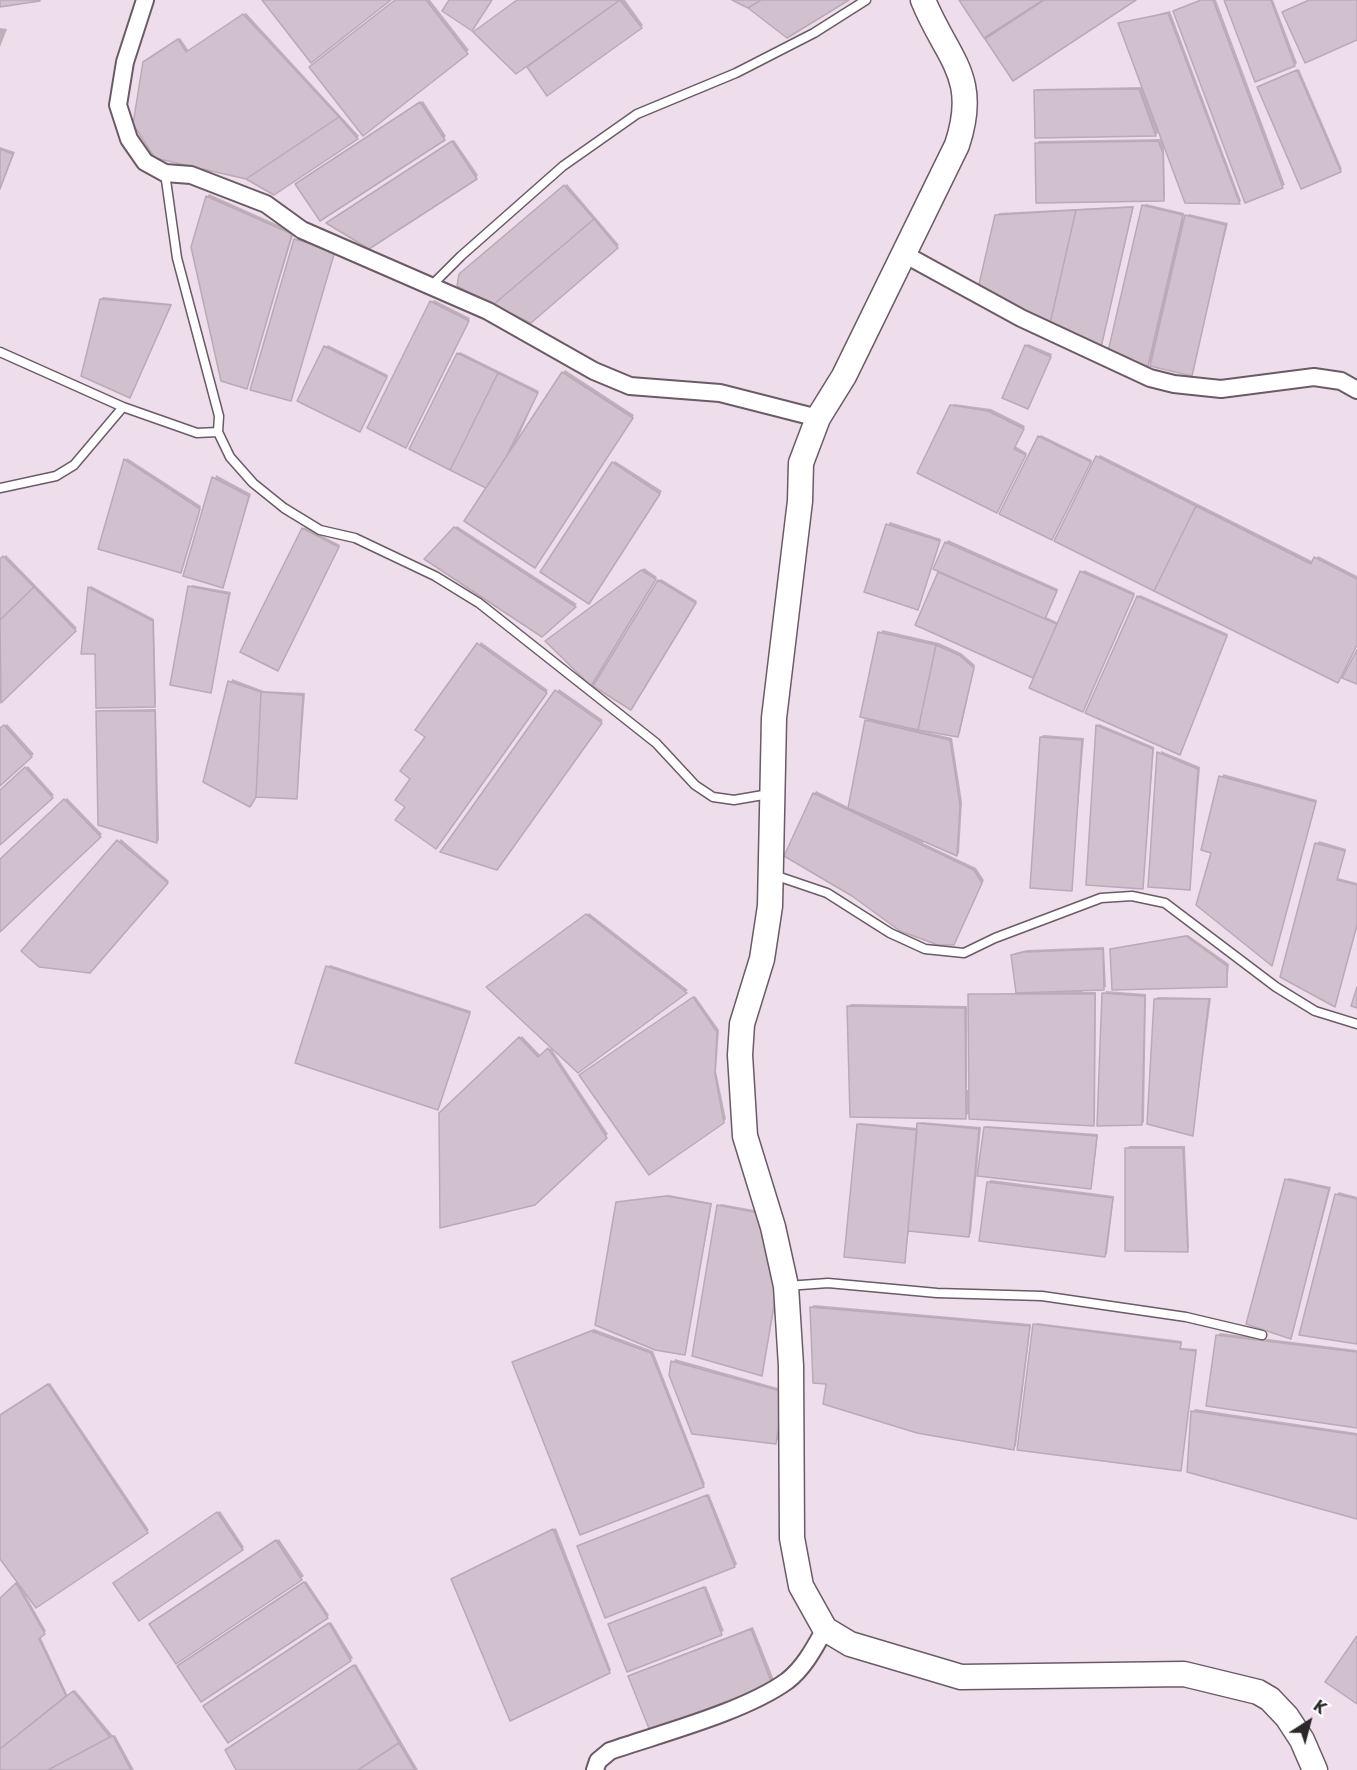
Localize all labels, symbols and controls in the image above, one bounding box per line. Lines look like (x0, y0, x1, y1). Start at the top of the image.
north arrow (1279, 1692, 1339, 1752)
text: K (1309, 1694, 1331, 1720)

